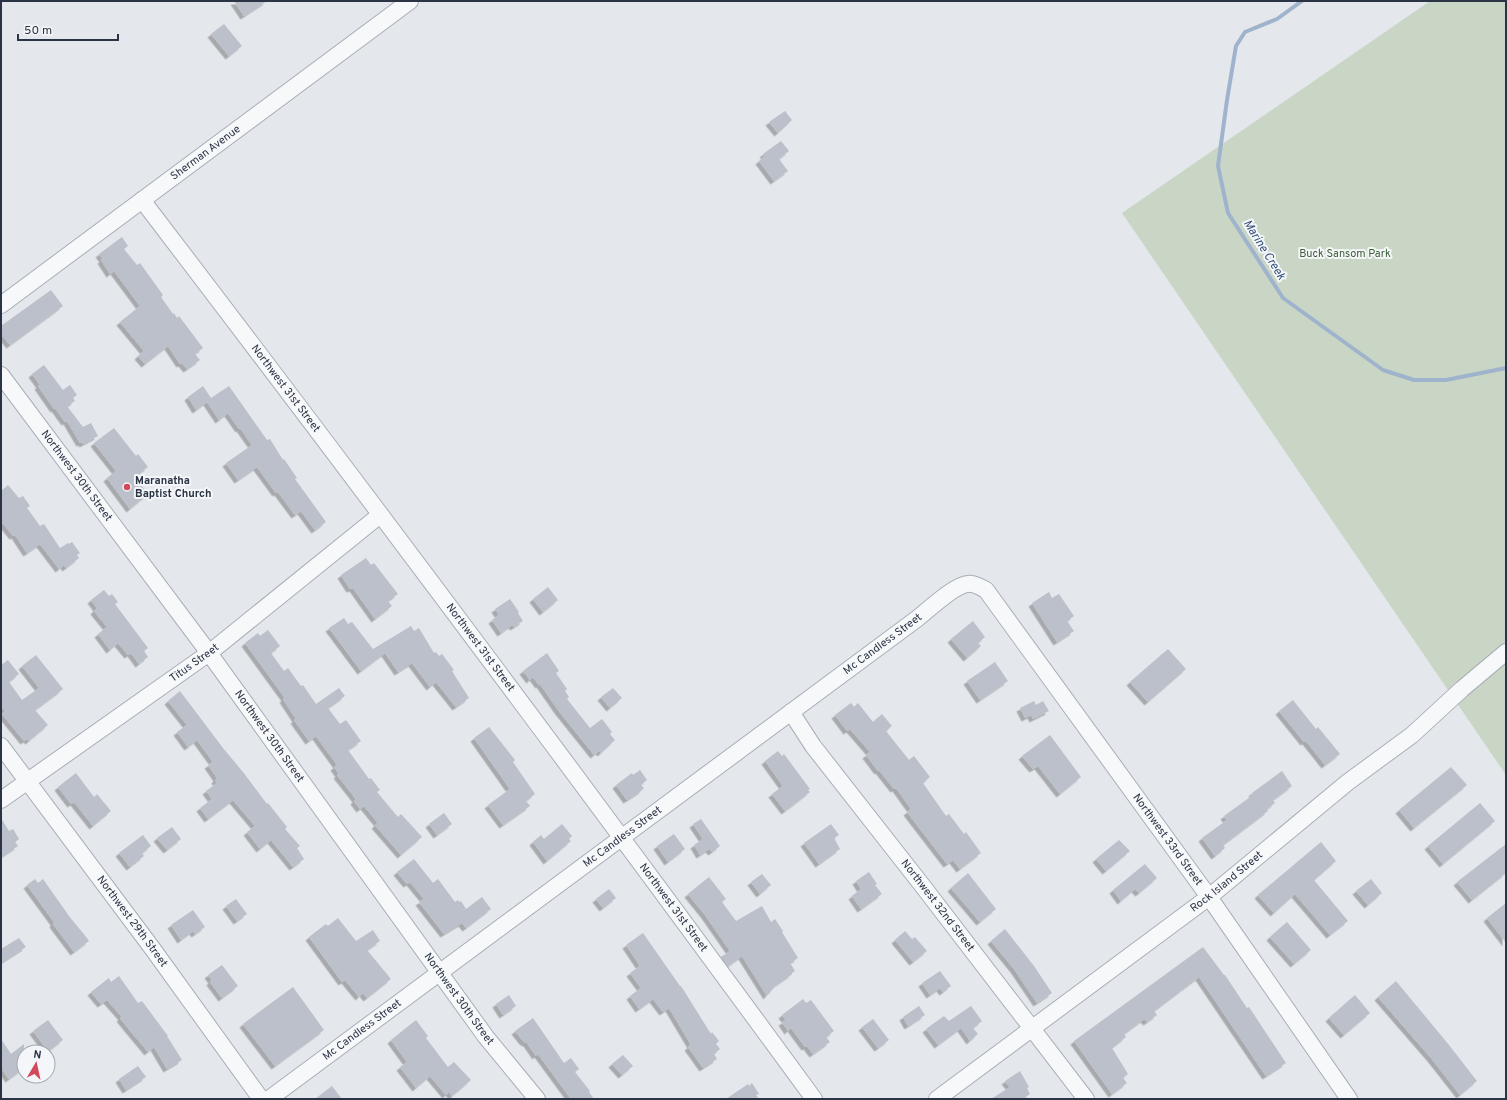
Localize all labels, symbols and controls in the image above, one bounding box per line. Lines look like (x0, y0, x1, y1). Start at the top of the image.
scale bar (18, 16, 118, 42)
text: 50 m (24, 23, 52, 39)
street label: Sherman Avenue (168, 122, 243, 183)
water label: Marine Creek (1239, 217, 1289, 284)
park label: Buck Sansom Park (1299, 247, 1391, 261)
street label: Northwest 31st Street (248, 342, 323, 435)
street label: Northwest 30th Street (38, 427, 115, 524)
place label: Maranatha Baptist Church (135, 474, 211, 501)
marker: Maranatha Baptist Church (122, 482, 132, 492)
street label: Northwest 31st Street (443, 601, 518, 694)
street label: Mc Candless Street (841, 611, 925, 678)
street label: Titus Street (167, 641, 222, 685)
street label: Northwest 30th Street (231, 687, 307, 785)
street label: Northwest 33rd Street (1129, 791, 1206, 889)
street label: Mc Candless Street (580, 803, 665, 871)
street label: Rock Island Street (1187, 848, 1266, 916)
street label: Northwest 32nd Street (898, 857, 977, 954)
street label: Northwest 31st Street (636, 861, 711, 955)
street label: Northwest 29th Street (94, 873, 170, 970)
street label: Northwest 30th Street (421, 950, 497, 1048)
street label: Mc Candless Street (320, 996, 404, 1064)
north arrow (16, 1044, 56, 1084)
text: N (32, 1048, 42, 1063)

